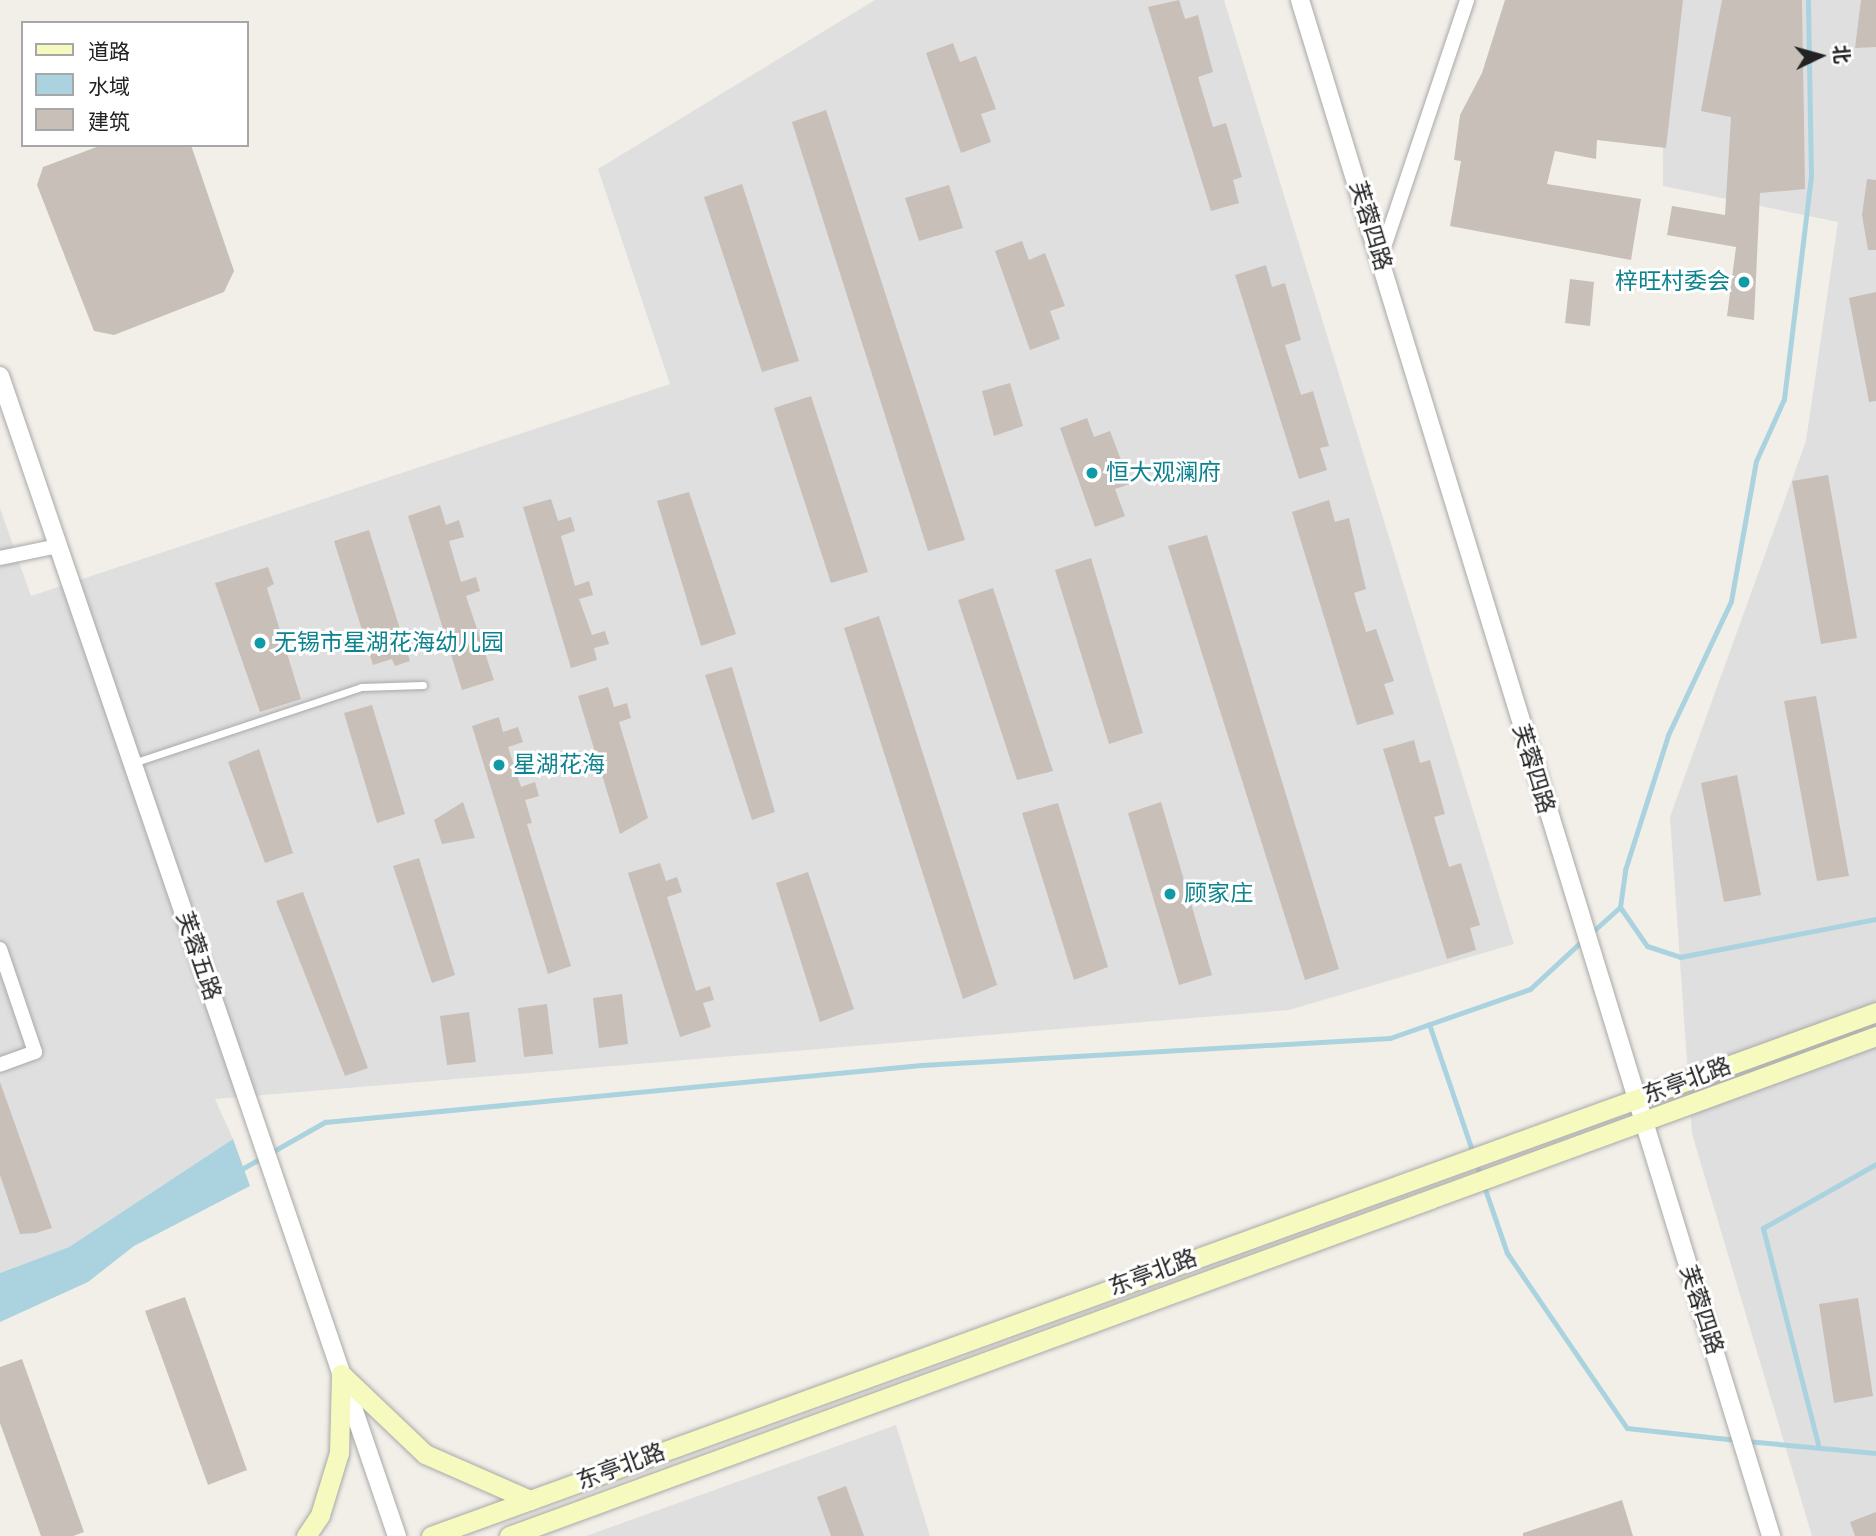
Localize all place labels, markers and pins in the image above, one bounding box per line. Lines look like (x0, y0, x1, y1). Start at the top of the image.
place label: 梓旺村委会 (1615, 268, 1730, 296)
marker: 梓旺村委会 (1736, 274, 1752, 290)
place label: 恒大观澜府 (1106, 459, 1221, 487)
marker: 恒大观澜府 (1084, 465, 1100, 481)
place label: 无锡市星湖花海幼儿园 (274, 629, 504, 657)
marker: 无锡市星湖花海幼儿园 (252, 635, 268, 651)
place label: 星湖花海 (513, 751, 605, 779)
marker: 星湖花海 (491, 757, 507, 773)
place label: 顾家庄 (1184, 880, 1253, 908)
marker: 顾家庄 (1162, 886, 1178, 902)

